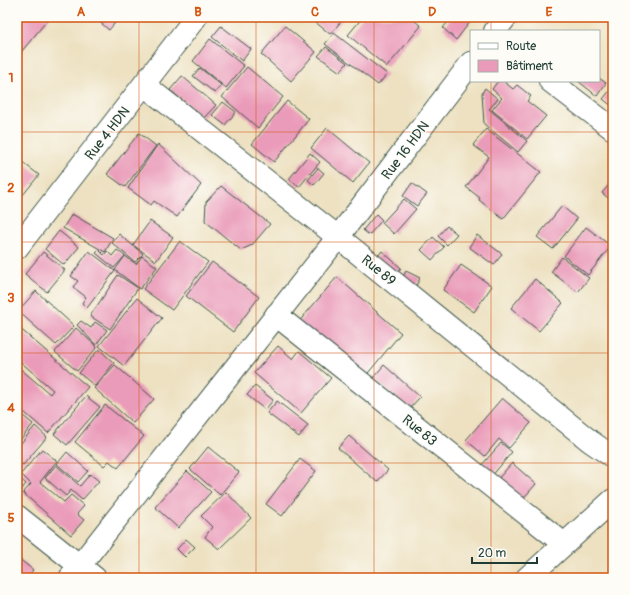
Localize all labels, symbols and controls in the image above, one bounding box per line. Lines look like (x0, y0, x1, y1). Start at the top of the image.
text: A (77, 4, 86, 20)
text: B (194, 4, 202, 20)
text: C (311, 4, 319, 20)
text: D (428, 4, 436, 20)
text: E (546, 4, 553, 20)
legend (470, 30, 600, 82)
text: Route (506, 39, 536, 54)
text: Bâtiment (506, 59, 553, 74)
text: 1 (8, 70, 14, 86)
street label: Rue 4 HDN (81, 103, 134, 164)
street label: Rue 16 HDN (378, 118, 433, 183)
text: 2 (7, 180, 15, 196)
street label: Rue 89 (358, 251, 399, 289)
text: 3 (7, 290, 15, 306)
text: 4 (7, 400, 15, 416)
street label: Rue 83 (399, 411, 441, 450)
text: 5 (7, 510, 15, 526)
scale bar (472, 539, 537, 565)
text: 20 m (478, 546, 507, 561)

